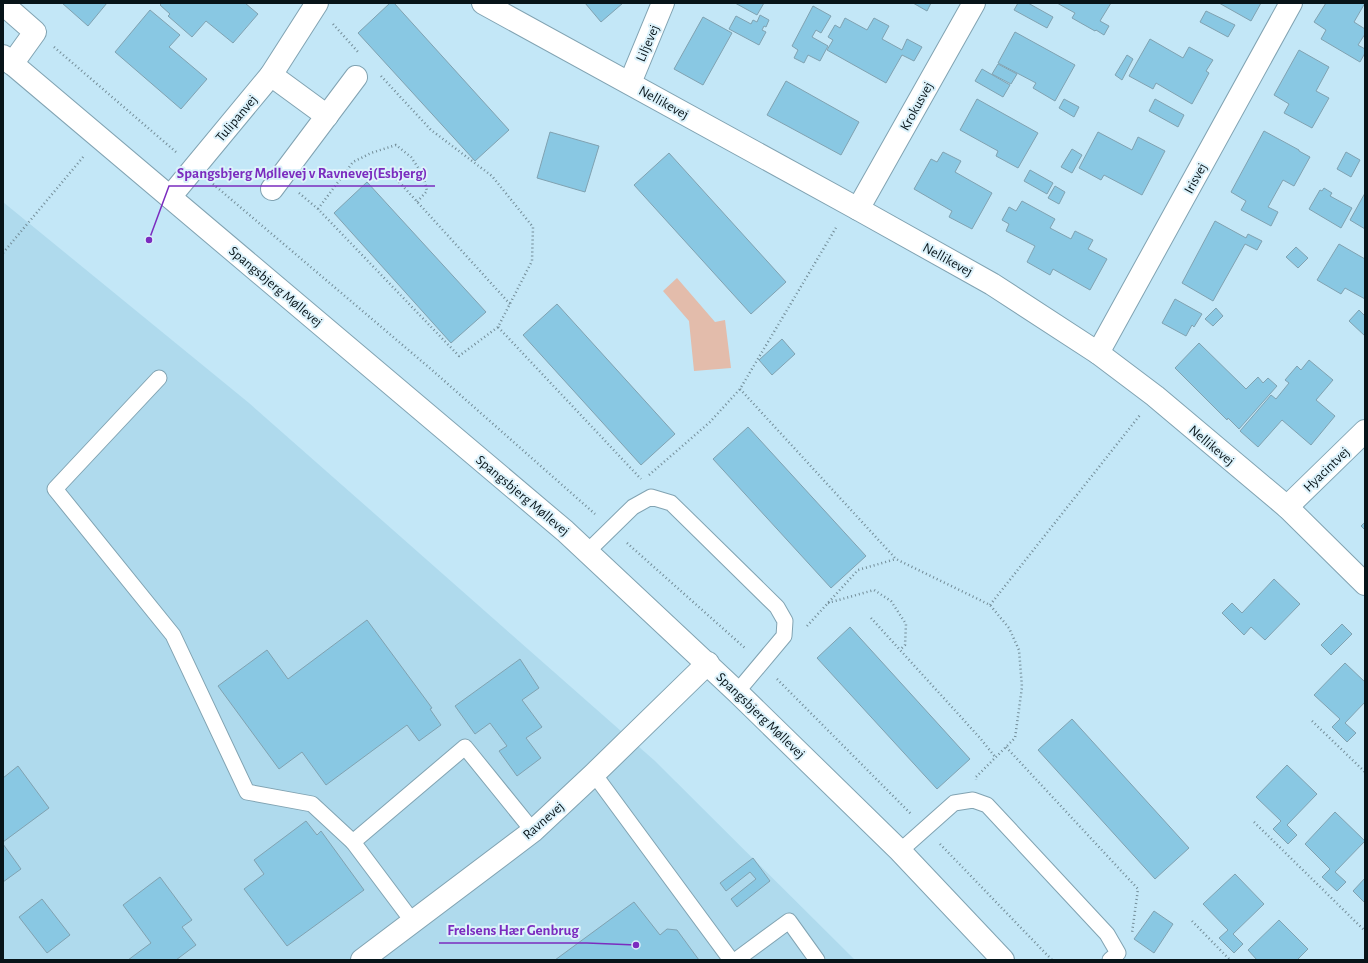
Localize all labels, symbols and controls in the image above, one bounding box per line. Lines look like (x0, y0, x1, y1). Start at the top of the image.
street label: Liljevej (634, 23, 662, 64)
street label: Krokusvej (898, 80, 936, 133)
street label: Nellikevej (636, 84, 691, 122)
street label: Tulipanvej (213, 93, 260, 145)
callout: Spangsbjerg Møllevej v Ravnevej(Esbjerg) (169, 159, 435, 186)
street label: Irisvej (1182, 161, 1210, 196)
text: Spangsbjerg Møllevej v Ravnevej(Esbjerg) (177, 166, 427, 181)
street label: Nellikevej (920, 241, 975, 279)
street label: Spangsbjerg Møllevej (226, 244, 325, 330)
street label: Nellikevej (1186, 423, 1237, 469)
street label: Hyacintvej (1301, 445, 1352, 495)
street label: Spangsbjerg Møllevej (473, 453, 572, 539)
street label: Spangsbjerg Møllevej (713, 670, 807, 761)
street label: Ravnevej (520, 799, 567, 842)
callout: Frelsens Hær Genbrug (439, 916, 587, 943)
text: Frelsens Hær Genbrug (447, 923, 579, 938)

